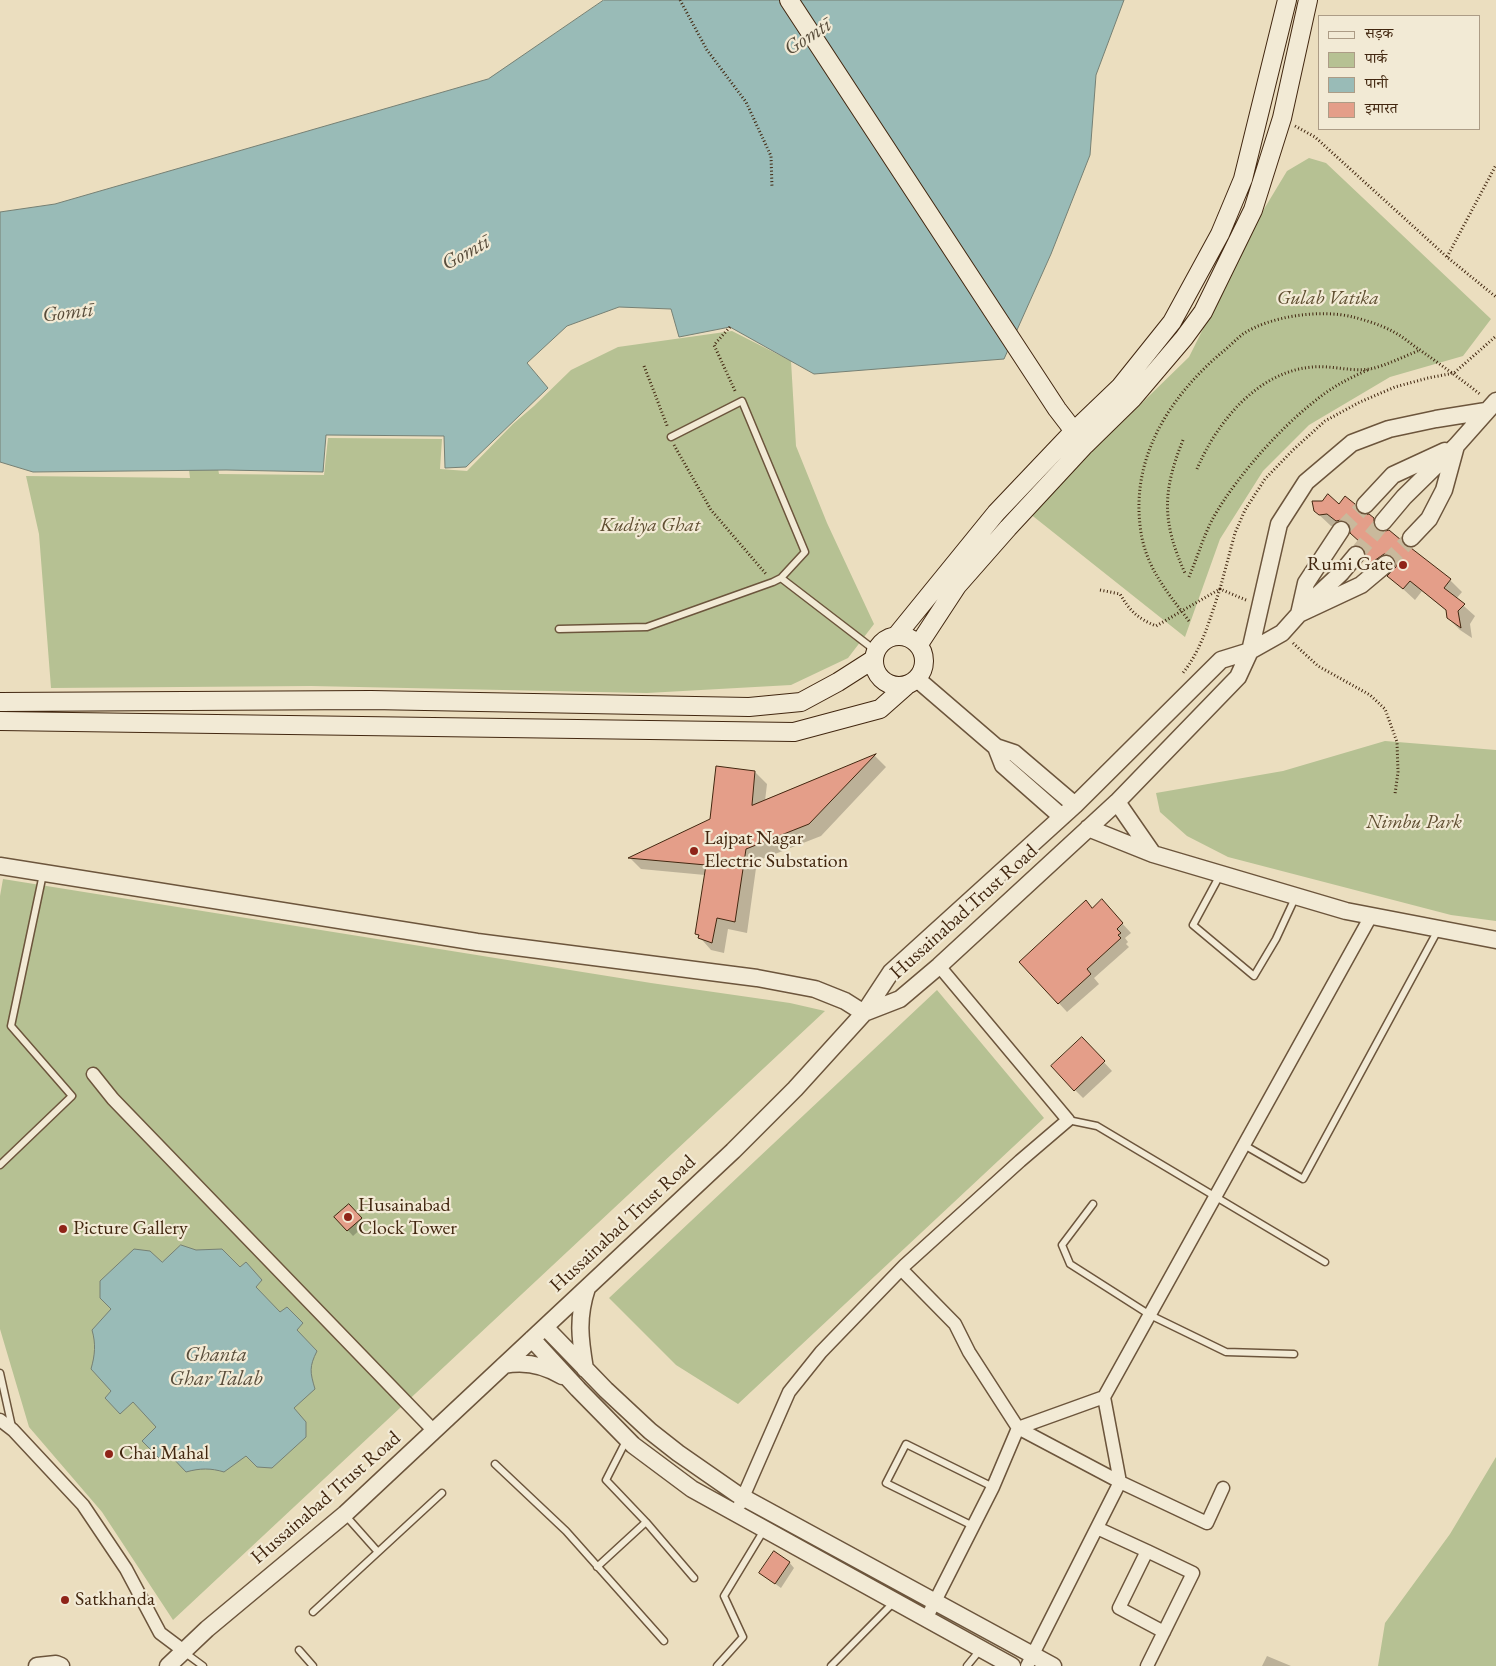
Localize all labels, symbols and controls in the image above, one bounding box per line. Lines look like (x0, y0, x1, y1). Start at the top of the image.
water label: Gomtī (780, 12, 836, 62)
legend (1318, 15, 1481, 130)
text: सड़क (1365, 23, 1393, 42)
text: पार्क (1365, 48, 1387, 67)
text: पानी (1365, 73, 1388, 92)
text: इमारत (1365, 98, 1398, 117)
water label: Gomtī (437, 230, 495, 276)
park label: Gulab Vatika (1277, 287, 1379, 311)
water label: Gomtī (41, 297, 95, 329)
park label: Kudiya Ghat (600, 514, 700, 538)
place label: Rumi Gate (1307, 553, 1393, 577)
marker: Rumi Gate (1397, 559, 1409, 571)
park label: Nimbu Park (1366, 811, 1462, 835)
place label: Lajpat Nagar Electric Substation (704, 827, 848, 874)
street label: Hussainabad Trust Road (885, 839, 1043, 985)
marker: Lajpat Nagar Electric Substation (688, 845, 700, 857)
street label: Hussainabad Trust Road (545, 1150, 701, 1298)
place label: Husainabad Clock Tower (358, 1194, 457, 1241)
marker: Husainabad Clock Tower (342, 1211, 354, 1223)
place label: Picture Gallery (73, 1217, 188, 1241)
marker: Picture Gallery (57, 1223, 69, 1235)
water label: Ghanta Ghar Talab (169, 1342, 263, 1392)
street label: Hussainabad Trust Road (246, 1427, 406, 1569)
place label: Chai Mahal (119, 1442, 209, 1466)
marker: Chai Mahal (103, 1448, 115, 1460)
place label: Satkhanda (75, 1588, 155, 1612)
marker: Satkhanda (59, 1594, 71, 1606)

